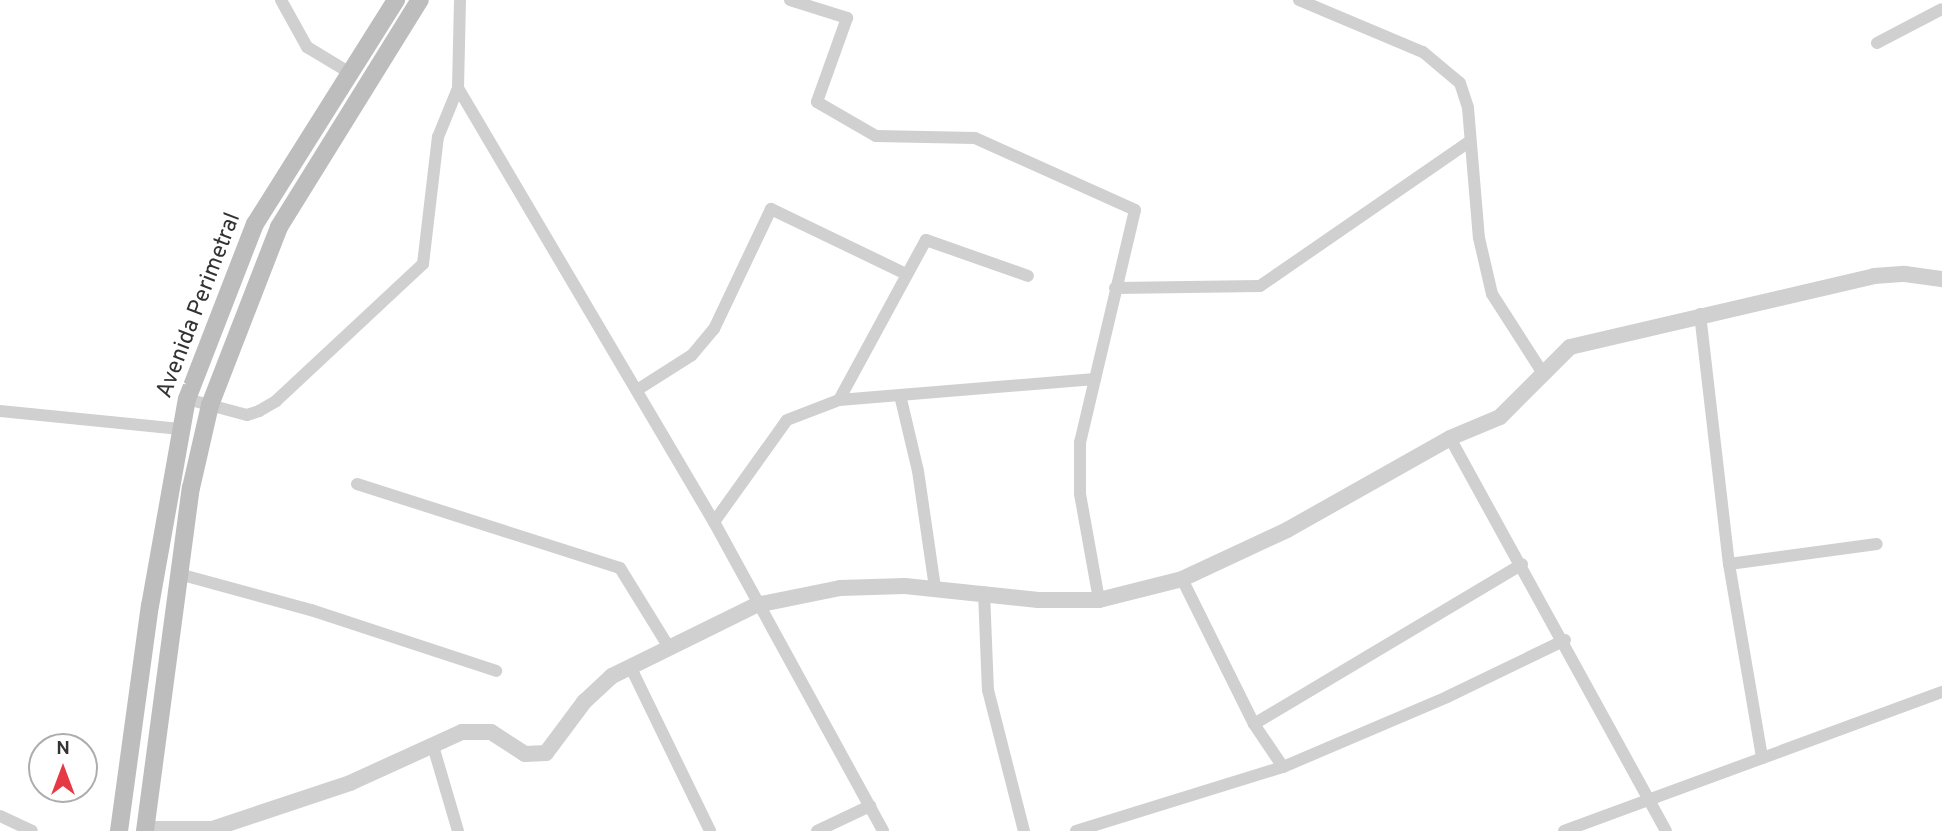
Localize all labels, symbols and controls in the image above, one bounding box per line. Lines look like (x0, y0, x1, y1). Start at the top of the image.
street label: Avenida Perimetral (152, 209, 248, 403)
north arrow (28, 733, 98, 803)
text: N (56, 737, 70, 761)

